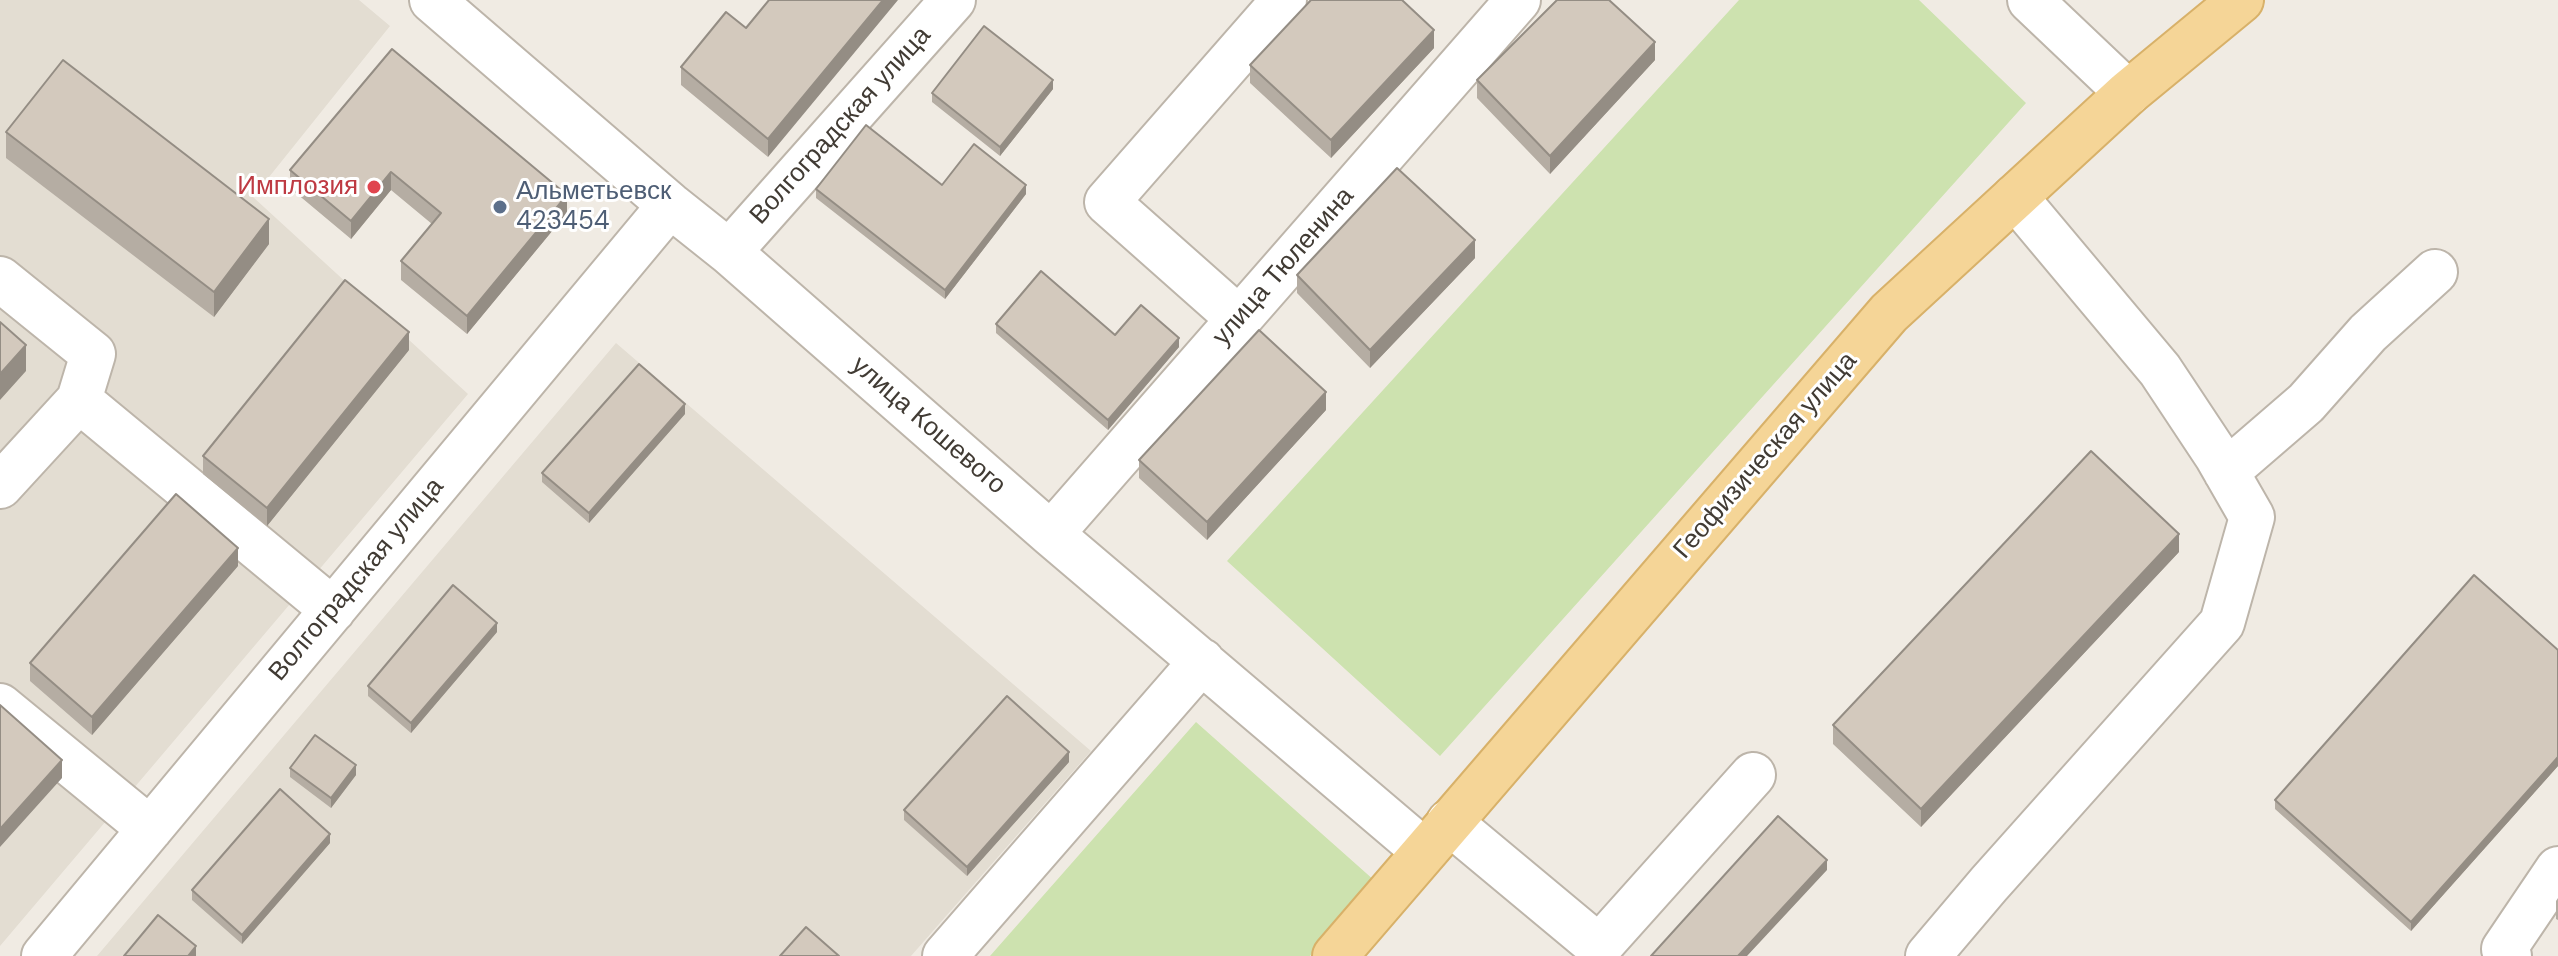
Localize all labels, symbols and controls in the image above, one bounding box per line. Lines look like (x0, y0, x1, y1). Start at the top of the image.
street label: Волгоградская улица (744, 21, 938, 231)
place label: Имплозия (237, 171, 358, 203)
place label: Альметьевск 423454 (516, 176, 671, 238)
marker: Имплозия (365, 178, 383, 196)
street label: улица Тюленина (1207, 182, 1361, 352)
marker: Альметьевск 423454 (491, 198, 509, 216)
street label: Геофизическая улица (1668, 346, 1864, 566)
street label: улица Кошевого (844, 350, 1012, 502)
street label: Волгоградская улица (263, 472, 451, 688)

